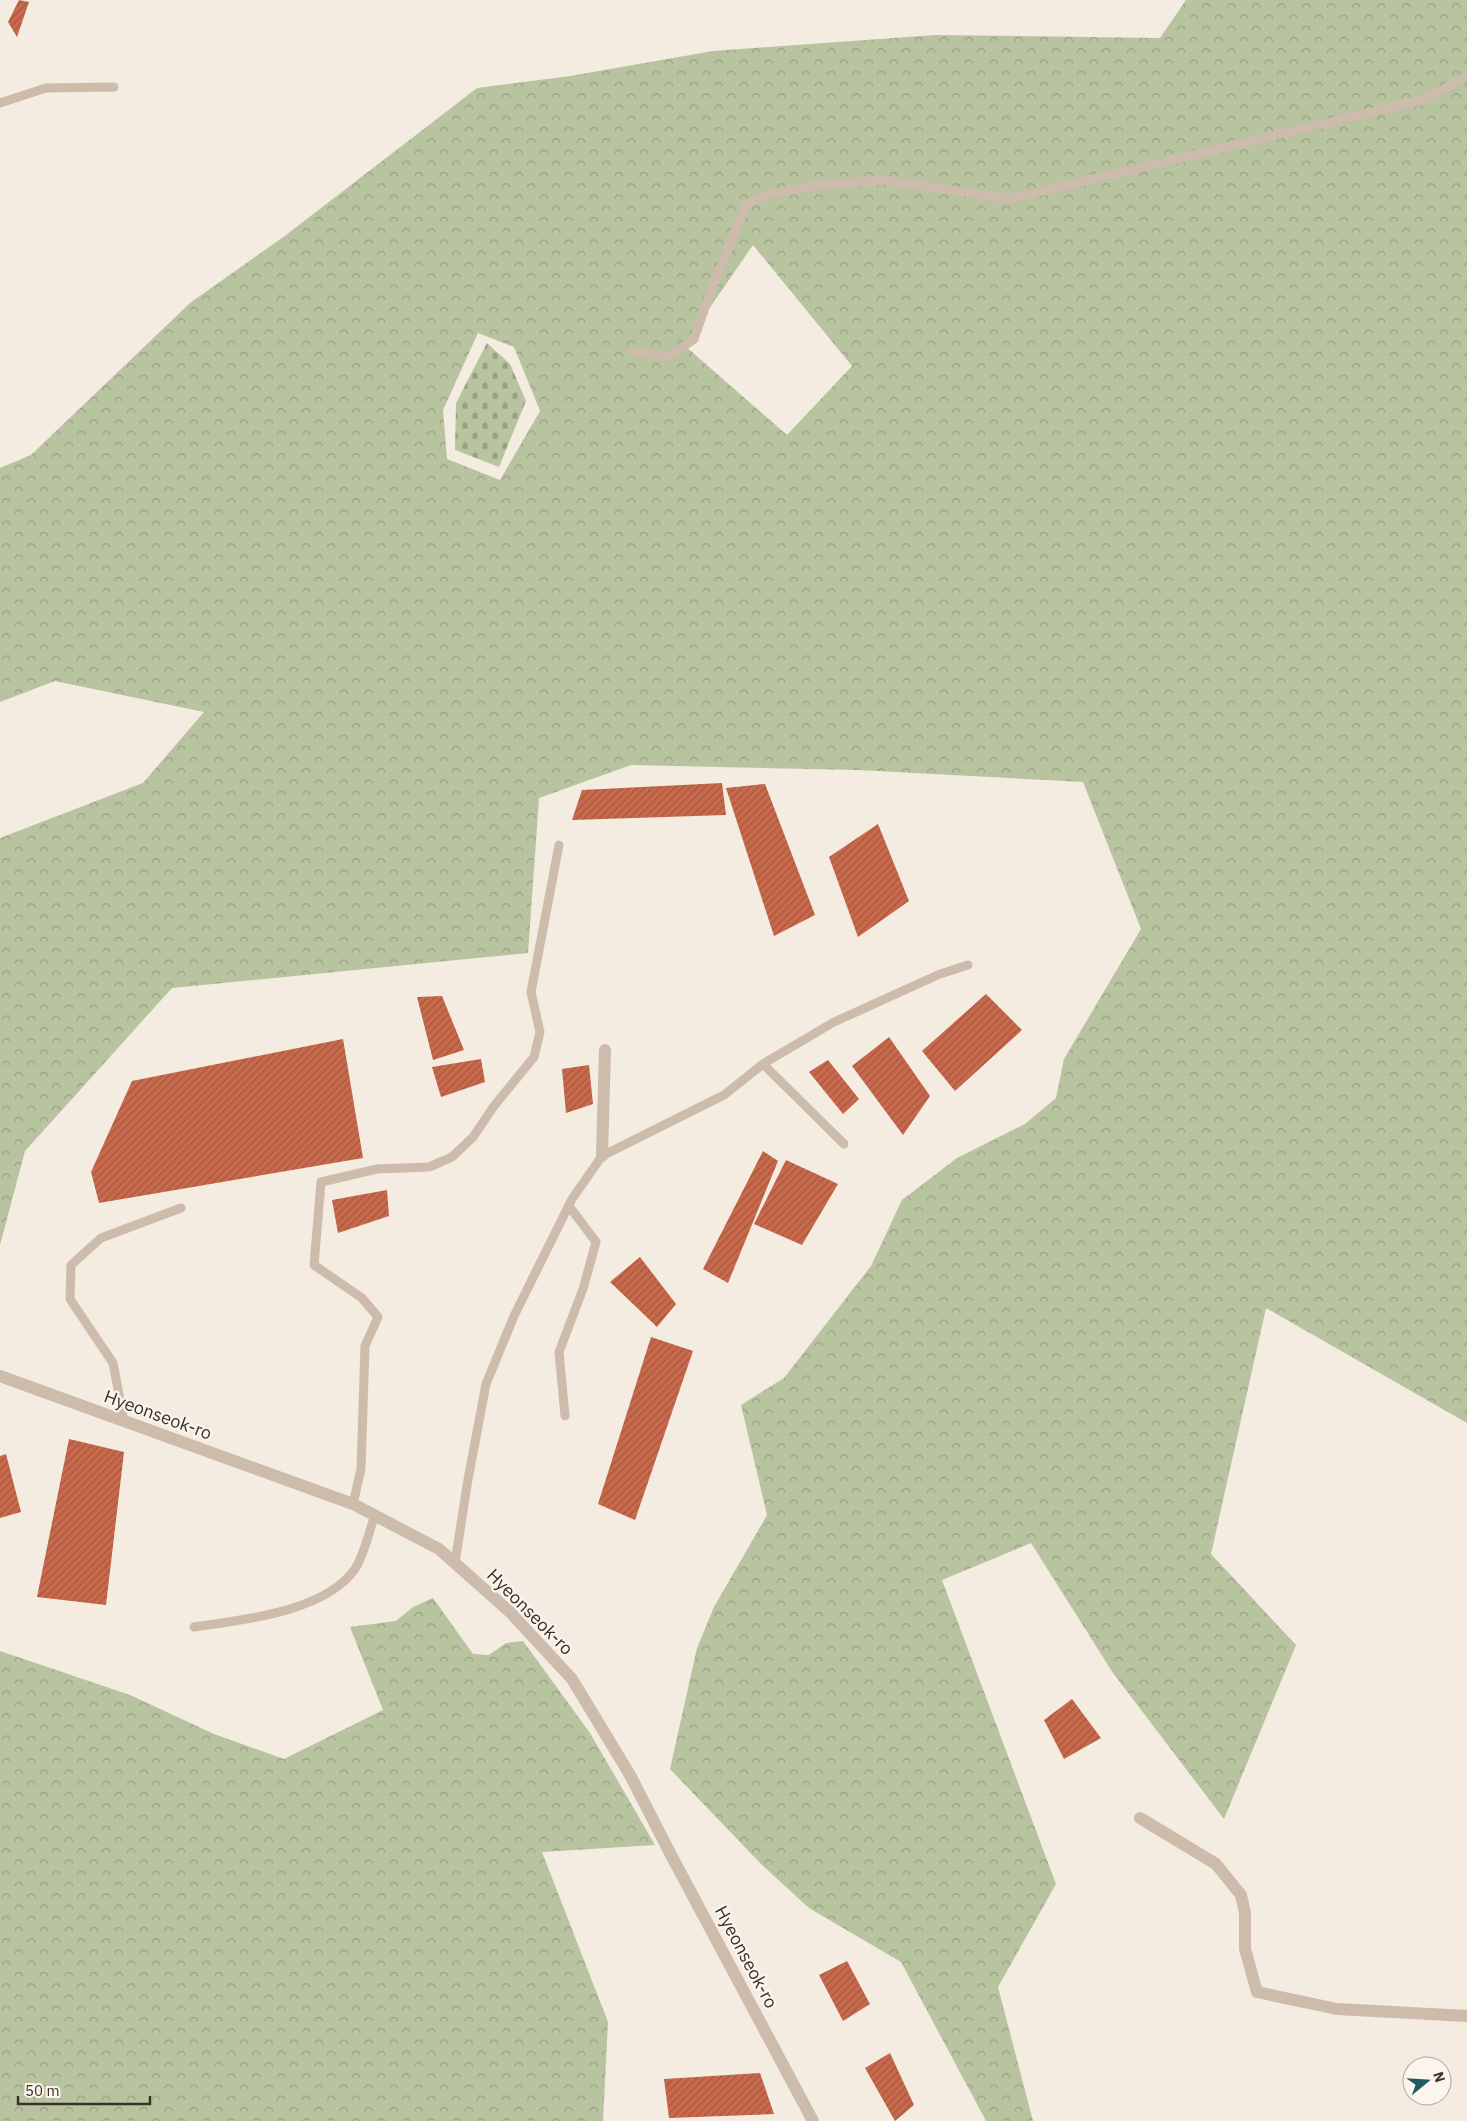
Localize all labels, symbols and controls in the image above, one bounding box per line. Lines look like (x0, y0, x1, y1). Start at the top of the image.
street label: Hyeonseok-ro (101, 1384, 215, 1445)
street label: Hyeonseok-ro (482, 1564, 578, 1660)
street label: Hyeonseok-ro (710, 1901, 783, 2012)
north arrow (1402, 2056, 1452, 2106)
text: N (1429, 2069, 1449, 2085)
scale bar (18, 2074, 150, 2106)
text: 50 m (25, 2081, 60, 2100)

